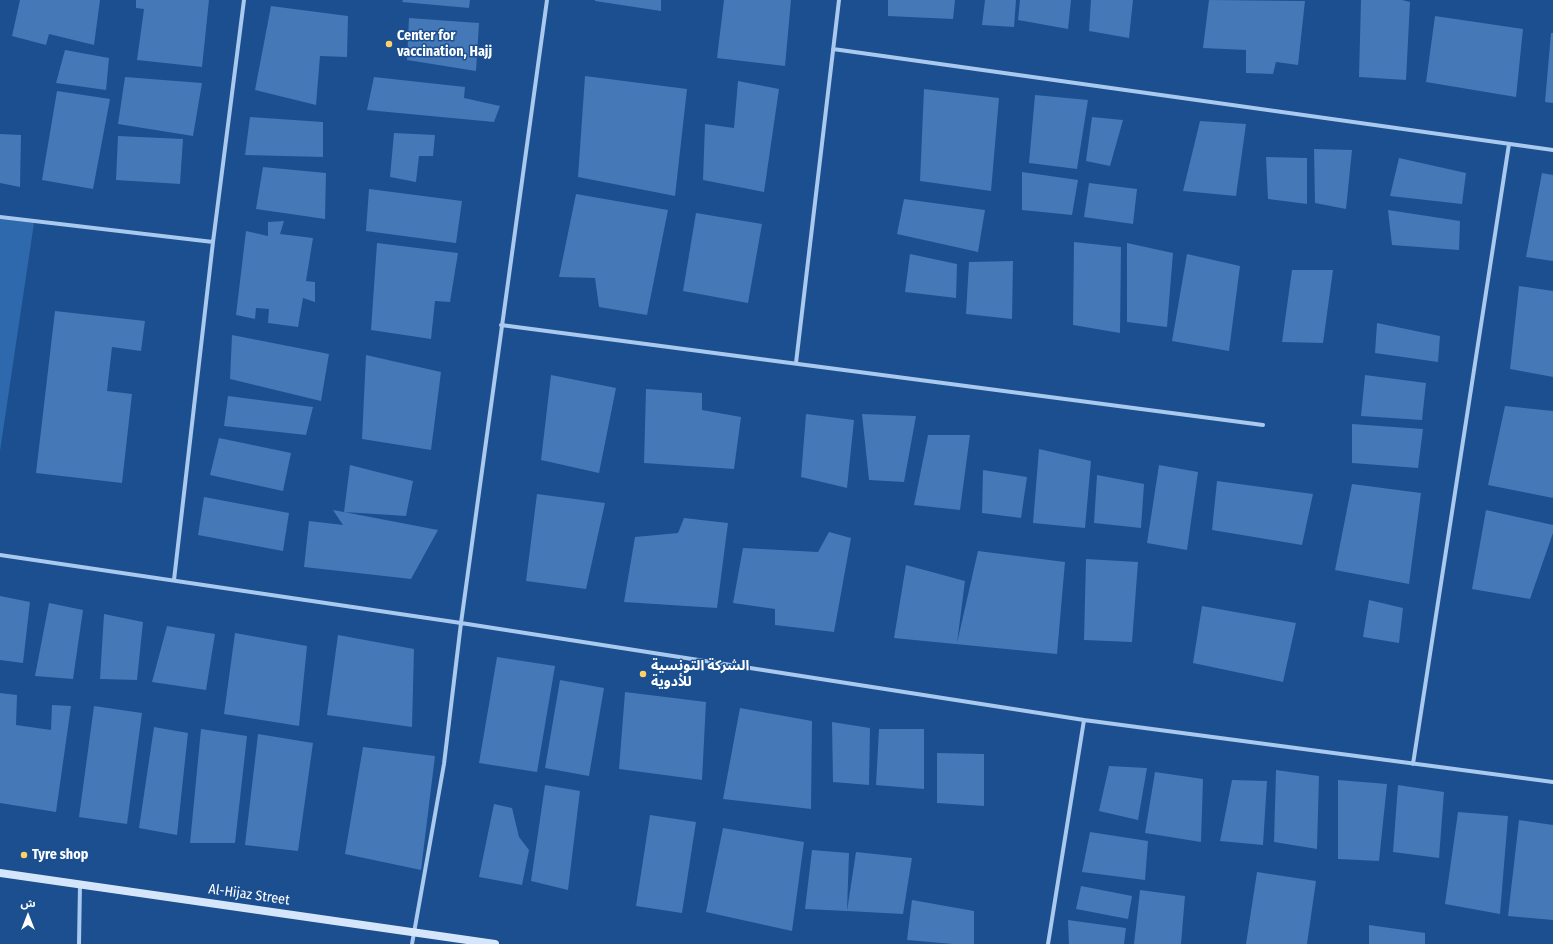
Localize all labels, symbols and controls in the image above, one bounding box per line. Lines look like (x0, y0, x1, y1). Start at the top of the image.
place label: Center for vaccination, Hajj (397, 28, 492, 60)
marker: Center for vaccination, Hajj (384, 39, 394, 49)
place label: الشركة التونسية للأدوية (651, 658, 749, 690)
marker: الشركة التونسية للأدوية (638, 669, 648, 679)
place label: Tyre shop (32, 847, 88, 863)
marker: Tyre shop (19, 850, 29, 860)
street label: Al-Hijaz Street (207, 881, 291, 909)
north arrow (8, 896, 48, 936)
text: ش (20, 897, 36, 910)

